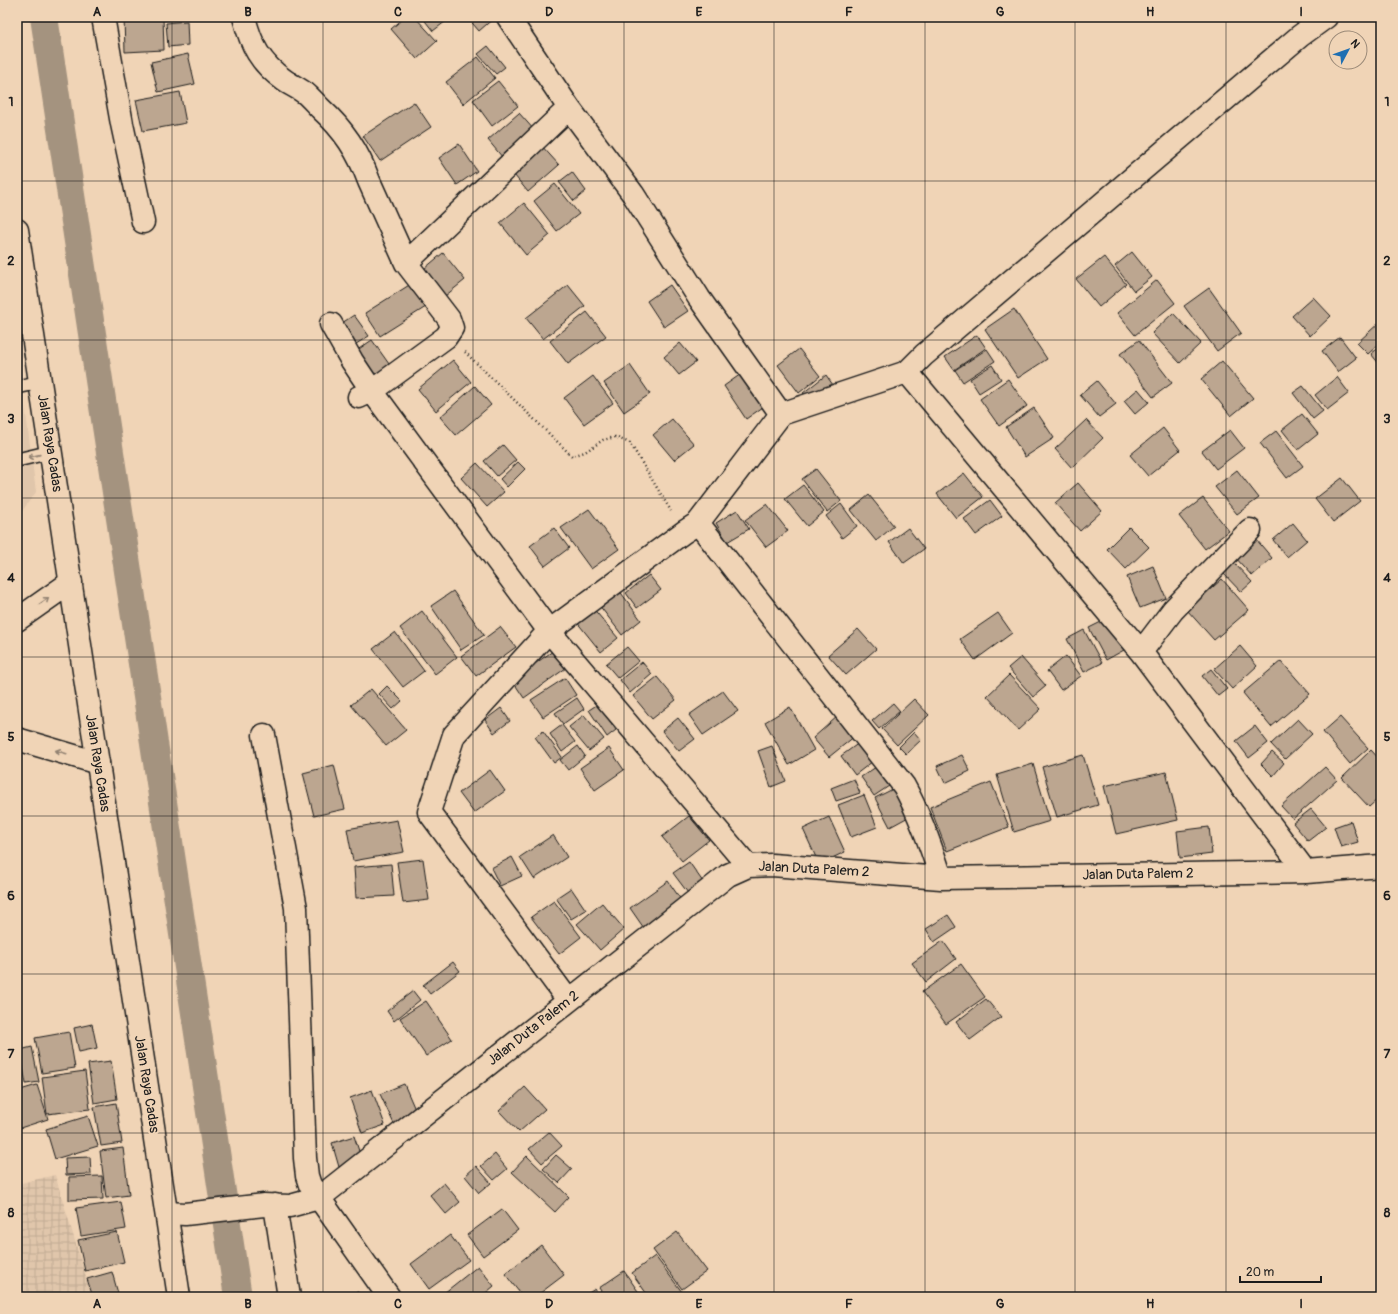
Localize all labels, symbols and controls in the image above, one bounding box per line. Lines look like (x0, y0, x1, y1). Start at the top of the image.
text: A (93, 4, 102, 20)
text: B (244, 4, 252, 20)
text: C (394, 4, 402, 20)
text: D (545, 4, 553, 20)
text: E (696, 4, 703, 20)
text: F (845, 4, 853, 20)
text: G (996, 4, 1005, 20)
text: H (1146, 4, 1154, 20)
text: I (1299, 4, 1303, 20)
north arrow (1328, 30, 1368, 70)
text: N (1348, 37, 1363, 51)
text: 1 (8, 94, 14, 110)
text: 1 (1384, 94, 1390, 110)
text: 2 (7, 253, 15, 269)
text: 2 (1383, 253, 1391, 269)
street label: Jalan Raya Cadas (34, 393, 66, 494)
text: 3 (7, 411, 15, 427)
text: 3 (1383, 411, 1391, 427)
one-way arrow (28, 453, 41, 460)
text: 4 (7, 570, 15, 586)
text: 4 (1383, 570, 1391, 586)
one-way arrow (38, 597, 49, 605)
street label: Jalan Raya Cadas (82, 713, 114, 814)
text: 5 (7, 729, 15, 745)
text: 5 (1383, 729, 1391, 745)
one-way arrow (54, 748, 67, 755)
street label: Jalan Duta Palem 2 (758, 858, 870, 880)
street label: Jalan Duta Palem 2 (1082, 865, 1194, 883)
text: 6 (7, 888, 15, 904)
text: 6 (1383, 888, 1391, 904)
street label: Jalan Duta Palem 2 (484, 987, 582, 1069)
street label: Jalan Raya Cadas (131, 1034, 163, 1135)
text: 7 (8, 1046, 15, 1062)
text: 7 (1384, 1046, 1391, 1062)
text: 8 (8, 1205, 15, 1221)
text: 8 (1384, 1205, 1391, 1221)
scale bar (1240, 1258, 1321, 1284)
text: 20 m (1246, 1265, 1275, 1280)
text: A (93, 1296, 102, 1312)
text: B (244, 1296, 252, 1312)
text: C (394, 1296, 402, 1312)
text: D (545, 1296, 553, 1312)
text: E (696, 1296, 703, 1312)
text: F (845, 1296, 853, 1312)
text: G (996, 1296, 1005, 1312)
text: H (1146, 1296, 1154, 1312)
text: I (1299, 1296, 1303, 1312)

